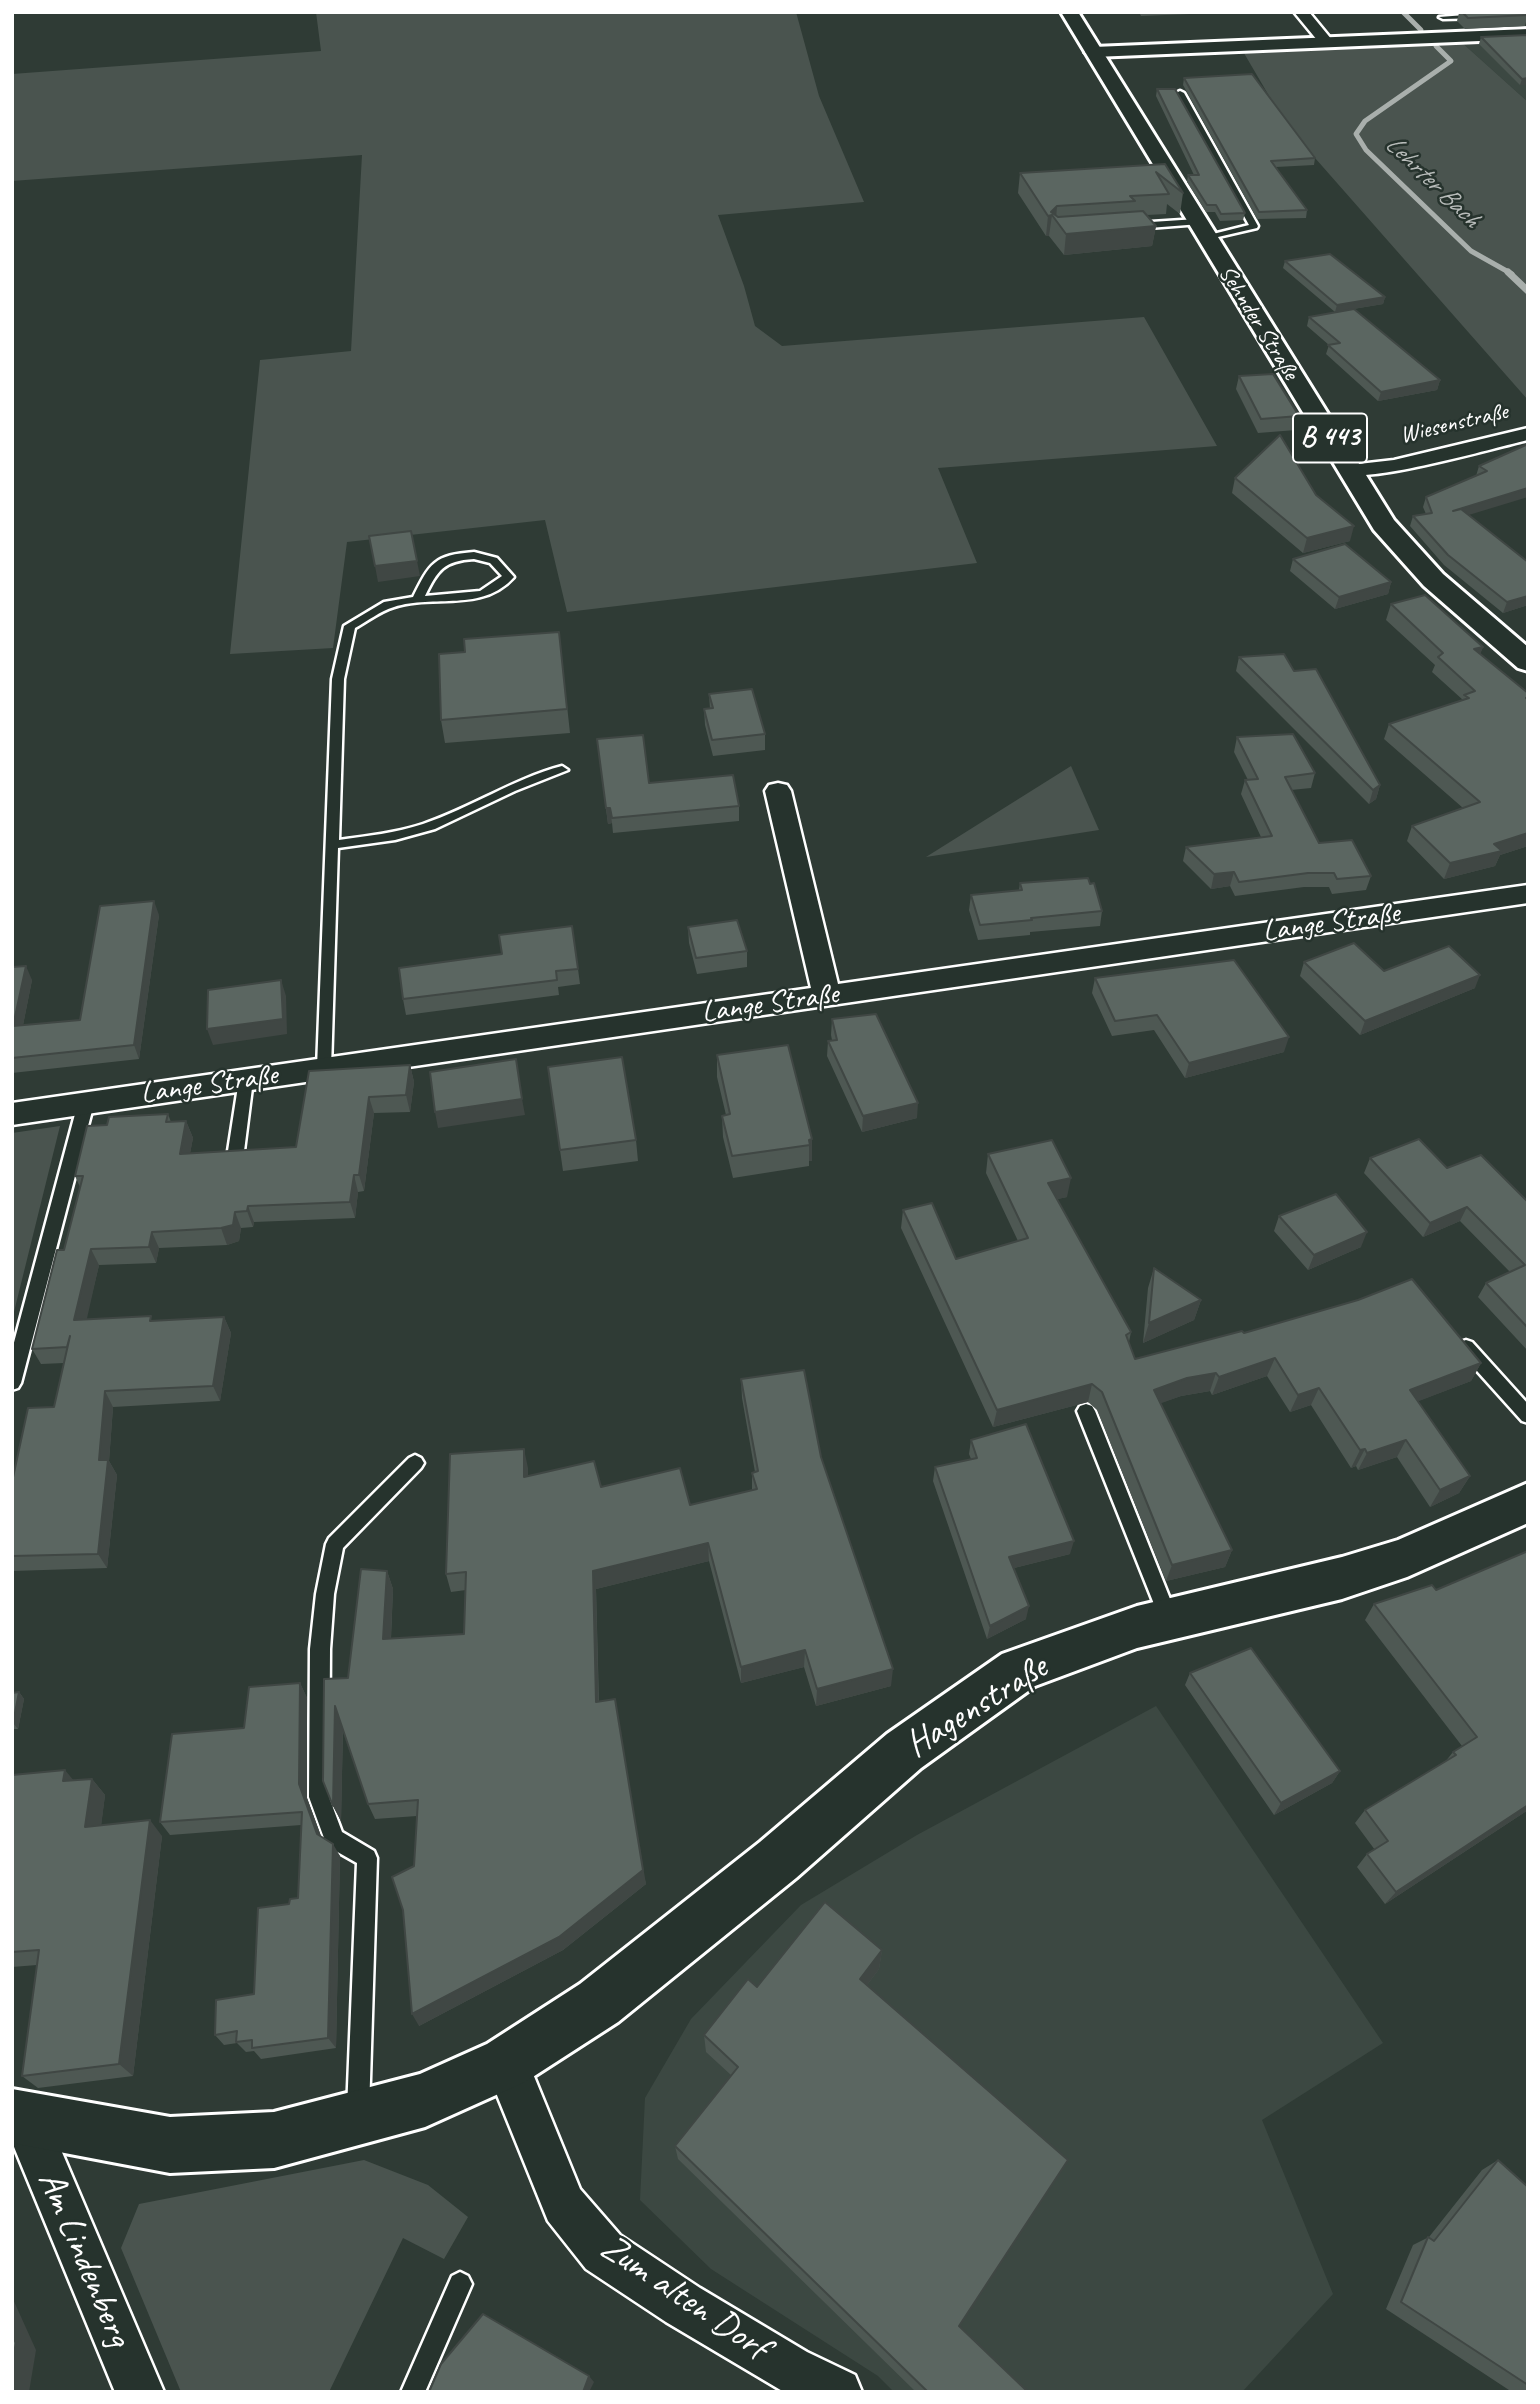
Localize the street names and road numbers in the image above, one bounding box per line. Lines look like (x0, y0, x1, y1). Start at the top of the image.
street label: Sehnder Straße (1212, 261, 1304, 385)
street label: Wiesenstraße (1397, 398, 1511, 450)
road number: B 443 (1293, 414, 1367, 462)
street label: Lange Straße (1260, 896, 1402, 950)
street label: Lange Straße (699, 977, 841, 1031)
street label: Lange Straße (138, 1058, 280, 1112)
street label: Hagenstraße (898, 1646, 1056, 1768)
street label: Am Lindenberg (27, 2165, 141, 2353)
street label: Zum alten Dorf (592, 2226, 776, 2370)

